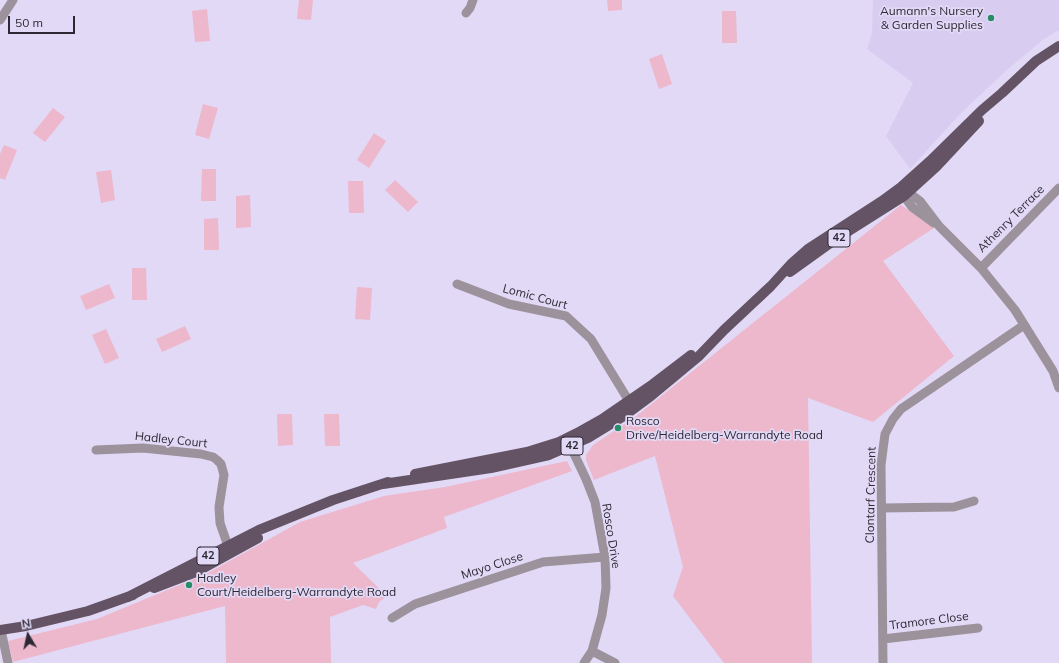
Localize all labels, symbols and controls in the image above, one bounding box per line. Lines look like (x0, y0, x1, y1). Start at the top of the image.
place label: Aumann's Nursery & Garden Supplies (880, 4, 983, 32)
scale bar (10, 8, 77, 34)
marker: Aumann's Nursery & Garden Supplies (986, 13, 996, 23)
text: 50 m (15, 15, 43, 30)
street label: Athenry Terrace (975, 183, 1047, 255)
road number: 42 (828, 229, 850, 247)
street label: Lomic Court (501, 281, 569, 313)
place label: Rosco Drive/Heidelberg-Warrandyte Road (626, 414, 823, 442)
marker: Rosco Drive/Heidelberg-Warrandyte Road (613, 423, 623, 433)
street label: Hadley Court (134, 429, 208, 451)
road number: 42 (561, 437, 583, 455)
street label: Clontarf Crescent (863, 447, 879, 543)
street label: Rosco Drive (599, 502, 623, 570)
road number: 42 (197, 547, 219, 565)
street label: Mayo Close (459, 549, 525, 583)
place label: Hadley Court/Heidelberg-Warrandyte Road (197, 571, 396, 599)
marker: Hadley Court/Heidelberg-Warrandyte Road (184, 580, 194, 590)
street label: Tramore Close (889, 609, 969, 633)
north arrow (8, 615, 48, 655)
text: N (21, 616, 31, 631)

